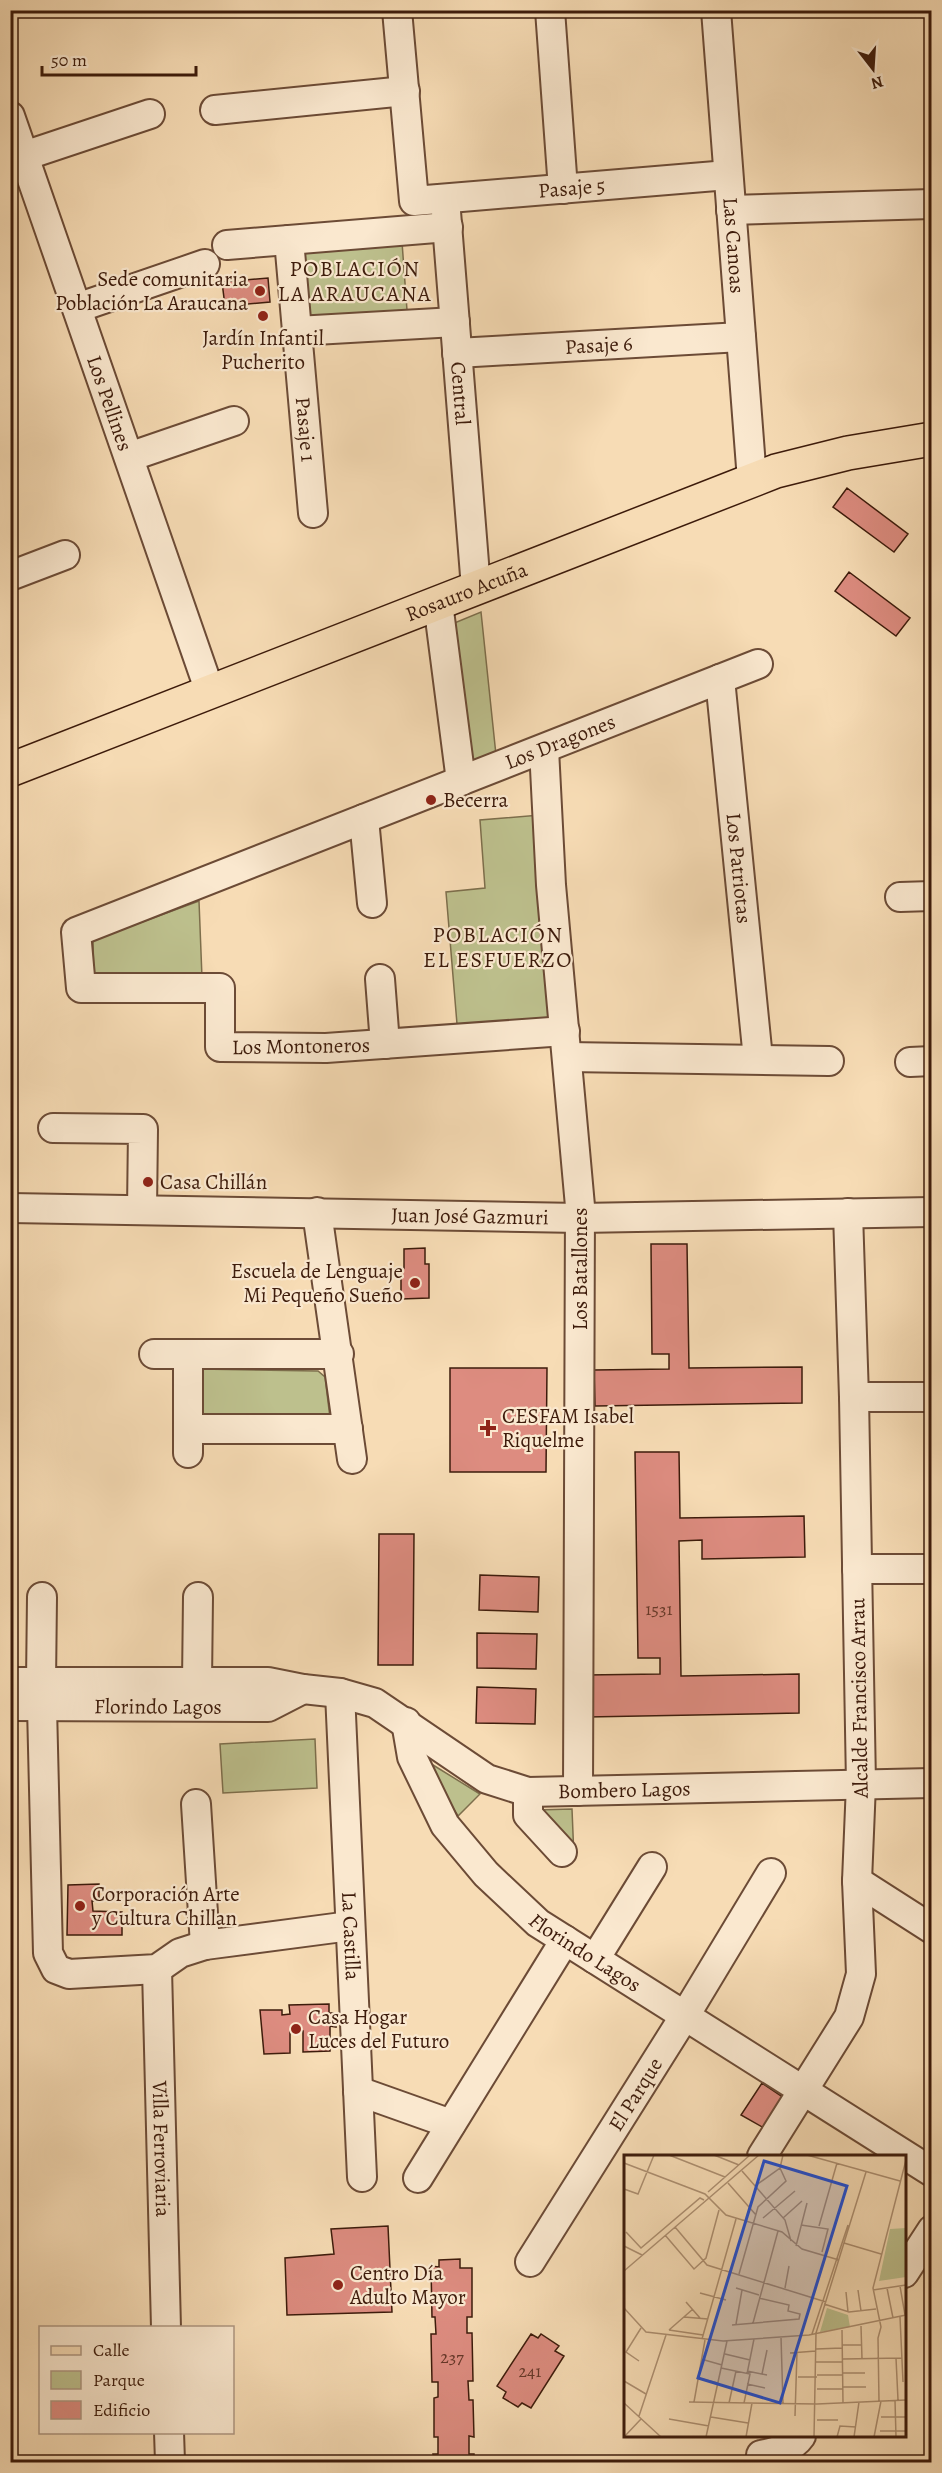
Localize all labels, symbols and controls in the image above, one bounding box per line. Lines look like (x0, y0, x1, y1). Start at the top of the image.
scale bar (42, 39, 196, 77)
north arrow (843, 39, 903, 99)
text: 50 m (51, 48, 87, 72)
text: N (868, 70, 886, 95)
street label: Pasaje 5 (537, 171, 606, 205)
street label: Las Canoas (716, 196, 752, 294)
district label: POBLACIÓN LA ARAUCANA (278, 254, 432, 309)
place label: Sede comunitaria Población La Araucana (55, 265, 248, 317)
marker: Sede comunitaria Población La Araucana (253, 284, 267, 298)
marker: Jardín Infantil Pucherito (256, 309, 270, 323)
place label: Jardín Infantil Pucherito (202, 324, 324, 376)
street label: Pasaje 6 (564, 329, 634, 361)
street label: Los Pellines (80, 352, 139, 455)
street label: Central (444, 361, 477, 426)
street label: Pasaje 1 (289, 396, 322, 463)
street label: Rosauro Acuña (401, 555, 532, 628)
street label: Los Dragones (501, 707, 619, 776)
place label: Becerra (443, 786, 509, 814)
marker: Becerra (424, 793, 438, 807)
street label: Los Patriotas (719, 811, 758, 925)
district label: POBLACIÓN EL ESFUERZO (423, 920, 573, 975)
street label: Los Montoneros (232, 1031, 370, 1061)
place label: Casa Chillán (160, 1168, 267, 1196)
marker: Casa Chillán (141, 1175, 155, 1189)
street label: Juan José Gazmuri (391, 1201, 549, 1231)
street label: Los Batallones (566, 1208, 594, 1330)
place label: Escuela de Lenguaje Mi Pequeño Sueño (231, 1257, 403, 1309)
marker: Escuela de Lenguaje Mi Pequeño Sueño (408, 1276, 422, 1290)
place label: CESFAM Isabel Riquelme (502, 1402, 634, 1454)
marker: CESFAM Isabel Riquelme (479, 1419, 497, 1437)
house number: 1531 (645, 1597, 673, 1621)
street label: Alcalde Francisco Arrau (843, 1597, 875, 1799)
street label: Florindo Lagos (94, 1692, 222, 1721)
street label: Bombero Lagos (558, 1774, 691, 1805)
place label: Corporación Arte y Cultura Chillan (91, 1880, 240, 1932)
street label: La Castilla (335, 1891, 367, 1981)
marker: Corporación Arte y Cultura Chillan (73, 1899, 87, 1913)
street label: Florindo Lagos (522, 1907, 646, 1999)
place label: Casa Hogar Luces del Futuro (308, 2003, 449, 2055)
marker: Casa Hogar Luces del Futuro (289, 2022, 303, 2036)
street label: El Parque (602, 2052, 669, 2137)
street label: Villa Ferroviaria (146, 2079, 177, 2218)
inset map (624, 2155, 906, 2437)
place label: Centro Día Adulto Mayor (349, 2259, 466, 2311)
marker: Centro Día Adulto Mayor (331, 2278, 345, 2292)
legend (39, 2326, 234, 2434)
text: Calle (93, 2338, 130, 2362)
house number: 237 (440, 2345, 464, 2369)
house number: 241 (519, 2359, 541, 2383)
text: Parque (93, 2368, 145, 2392)
text: Edificio (93, 2398, 150, 2422)

